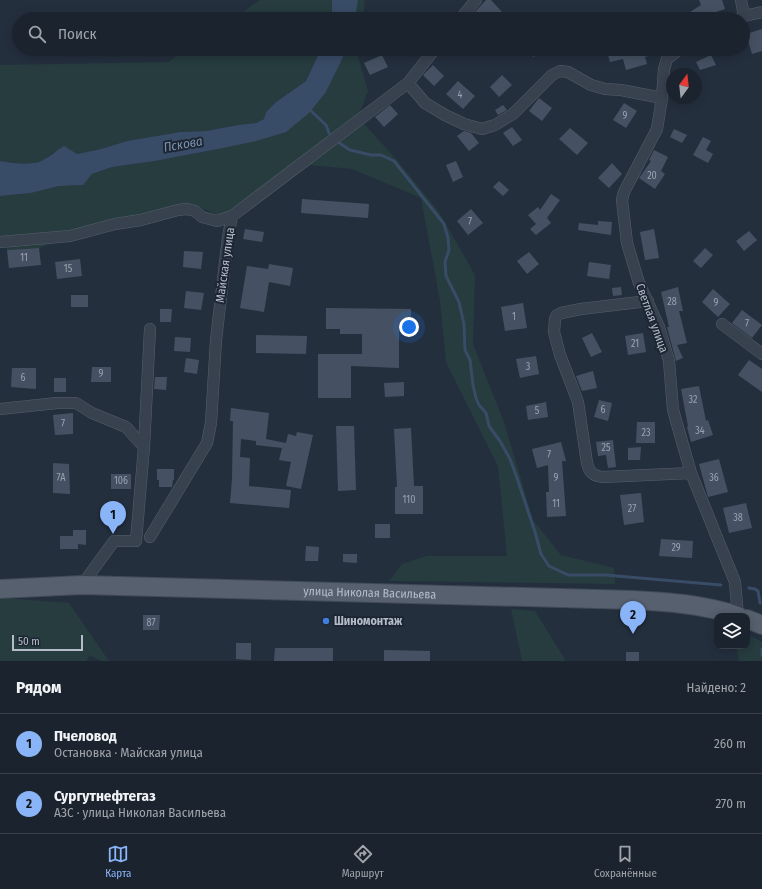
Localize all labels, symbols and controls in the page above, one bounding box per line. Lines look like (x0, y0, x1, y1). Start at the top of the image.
search box (12, 12, 750, 56)
icon: search (26, 23, 48, 45)
text: Поиск (58, 25, 96, 43)
north arrow (666, 68, 702, 104)
house number: 4 (458, 89, 463, 101)
house number: 9 (623, 110, 628, 122)
water label: Пскова (162, 133, 204, 155)
house number: 20 (647, 170, 657, 182)
house number: 7 (468, 216, 472, 228)
street label: Майская улица (213, 226, 237, 304)
house number: 11 (20, 252, 28, 264)
house number: 15 (64, 263, 73, 275)
street label: Светлая улица (633, 281, 671, 355)
house number: 28 (667, 296, 677, 308)
house number: 9 (714, 297, 719, 309)
house number: 1 (512, 311, 516, 323)
your location (399, 317, 419, 337)
house number: 7 (745, 318, 749, 330)
house number: 21 (631, 338, 639, 350)
house number: 3 (526, 361, 531, 373)
house number: 9 (99, 368, 104, 380)
house number: 6 (21, 372, 26, 384)
house number: 32 (689, 394, 698, 406)
house number: 6 (601, 404, 606, 416)
house number: 5 (535, 405, 540, 417)
house number: 7 (61, 418, 65, 430)
house number: 34 (695, 425, 705, 437)
house number: 23 (642, 427, 651, 439)
house number: 25 (602, 442, 611, 454)
house number: 7 (547, 449, 551, 461)
house number: 7А (56, 472, 66, 484)
house number: 9 (554, 472, 559, 484)
house number: 36 (709, 472, 719, 484)
house number: 106 (114, 475, 128, 487)
house number: 110 (403, 494, 415, 506)
house number: 11 (552, 498, 560, 510)
pin: 1 (100, 501, 126, 534)
house number: 27 (628, 503, 636, 515)
house number: 38 (733, 512, 743, 524)
house number: 29 (671, 542, 681, 554)
street label: улица Николая Васильева (303, 584, 436, 602)
pin: 2 (620, 601, 646, 634)
map controls (714, 613, 750, 649)
button: layers (714, 613, 750, 649)
place label: Шиномонтаж (334, 614, 403, 628)
marker: Шиномонтаж (321, 616, 331, 626)
house number: 87 (147, 617, 155, 629)
scale bar (12, 633, 83, 652)
text: 50 m (18, 635, 40, 648)
text: Рядом (16, 677, 61, 698)
text: Найдено: 2 (687, 680, 746, 695)
text: Пчеловод (54, 727, 117, 745)
text: 1 (26, 736, 32, 751)
text: 260 m (714, 736, 746, 751)
text: Остановка · Майская улица (54, 745, 203, 760)
text: Сургутнефтегаз (54, 787, 156, 805)
text: 2 (26, 796, 32, 811)
text: 270 m (715, 796, 746, 811)
text: АЗС · улица Николая Васильева (54, 805, 226, 820)
tab: Карта (105, 843, 131, 880)
tab: Маршрут (342, 843, 384, 880)
tab: Сохранённые (594, 843, 657, 880)

